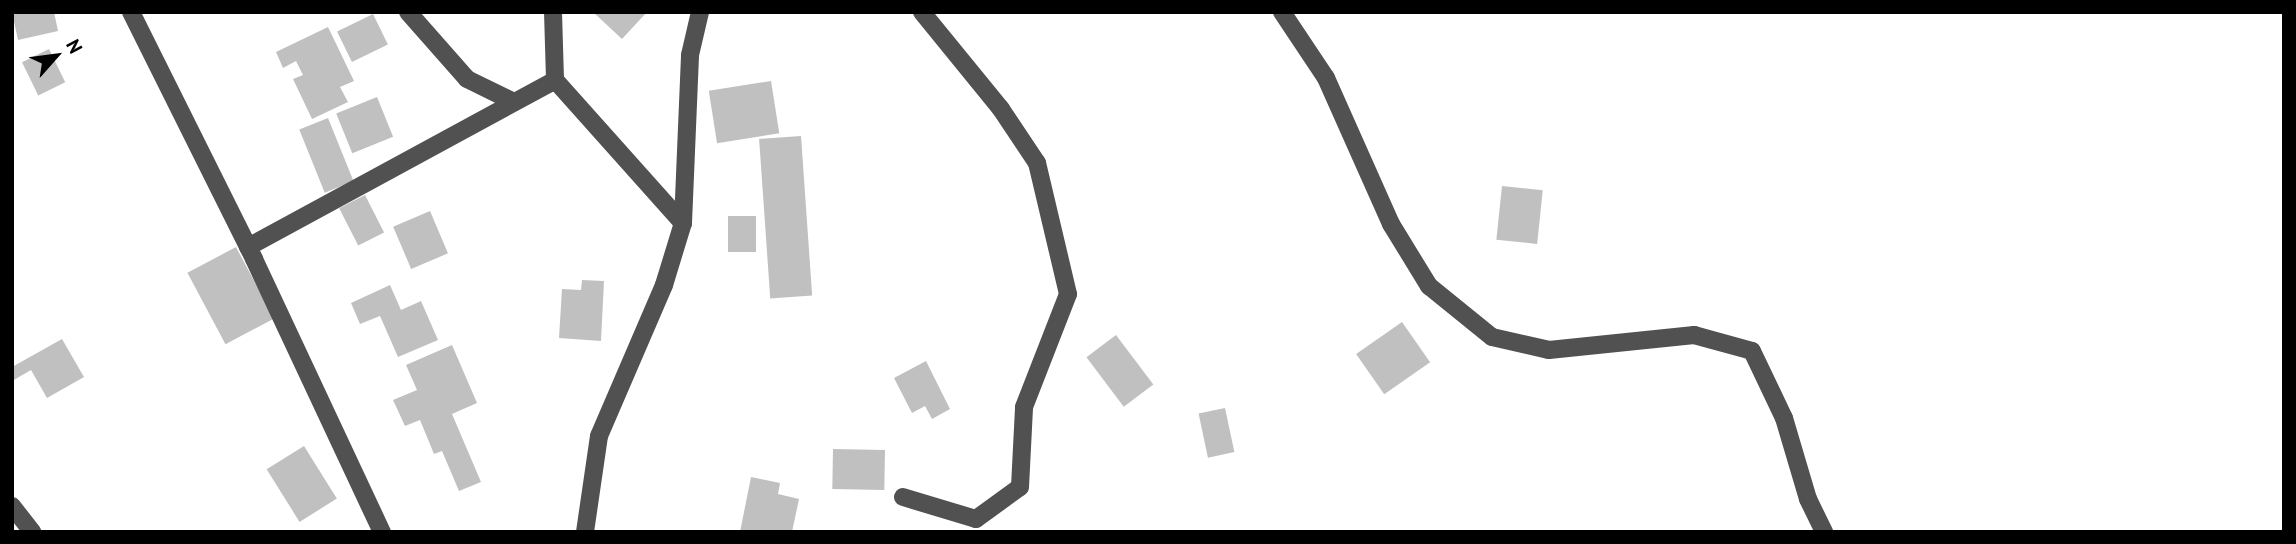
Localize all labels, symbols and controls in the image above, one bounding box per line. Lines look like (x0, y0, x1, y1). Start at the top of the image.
north arrow (21, 21, 91, 91)
text: N (61, 35, 88, 57)

